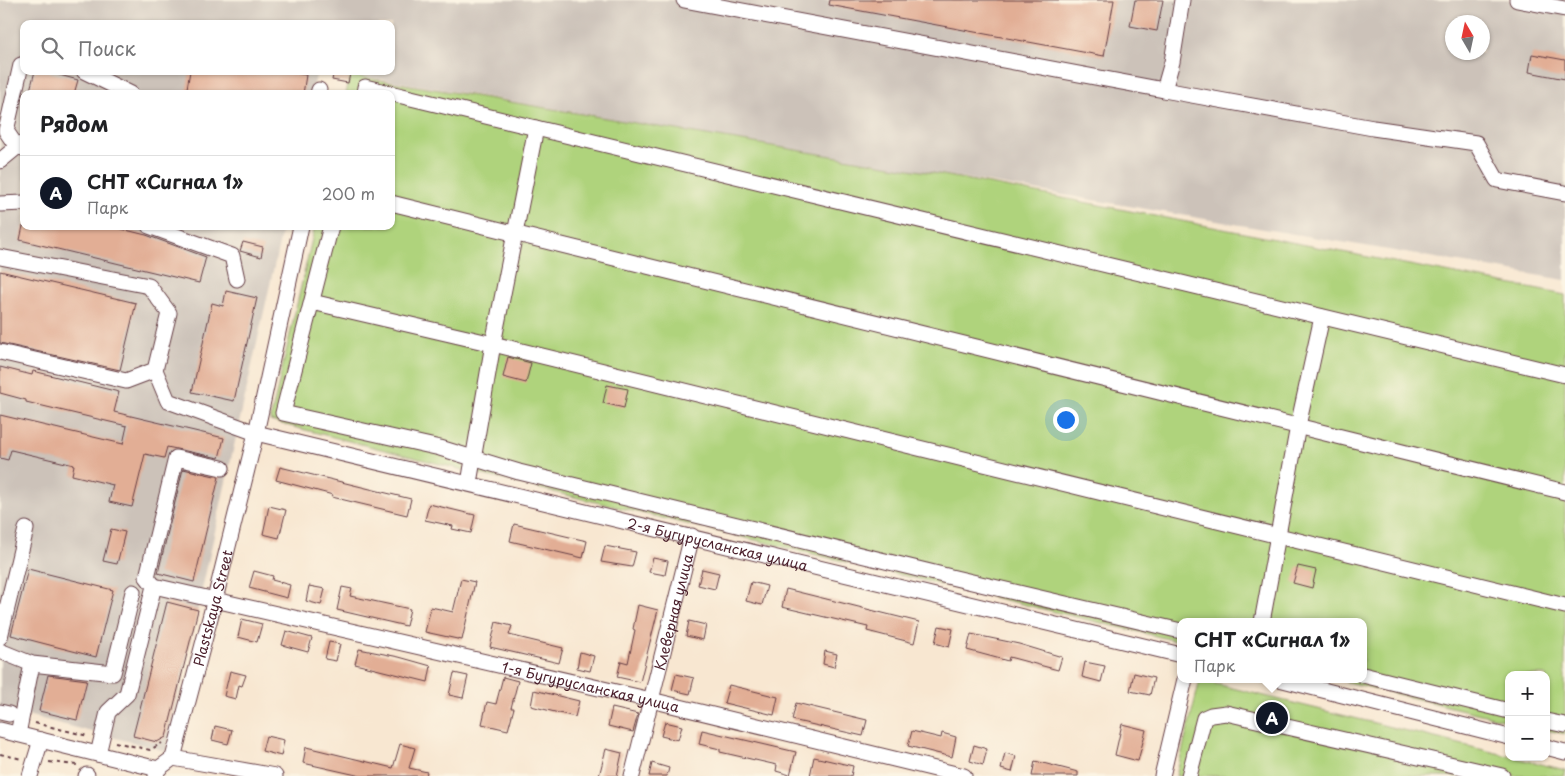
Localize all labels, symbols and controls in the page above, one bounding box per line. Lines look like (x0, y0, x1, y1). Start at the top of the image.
north arrow (1445, 15, 1490, 60)
search box (20, 20, 395, 75)
icon: search (38, 34, 66, 62)
text: Поиск (78, 34, 136, 62)
text: Рядом (40, 107, 108, 139)
text: СНТ «Сигнал 1» (87, 167, 243, 195)
text: A (50, 181, 62, 205)
text: 200 m (322, 181, 375, 205)
text: Парк (87, 195, 128, 219)
your location (1053, 407, 1079, 433)
street label: 2-я Бугурусланская улица (625, 512, 810, 576)
street label: Plastskaya Street (187, 547, 237, 668)
street label: Клеверная улица (648, 551, 698, 673)
popup (1177, 618, 1367, 683)
text: СНТ «Сигнал 1» (1194, 625, 1350, 653)
text: Парк (1194, 653, 1235, 677)
street label: 1-я Бугурусланская улица (500, 656, 682, 717)
map controls (1505, 671, 1550, 761)
button: + (1505, 671, 1550, 716)
pin: A (1256, 699, 1288, 737)
button: − (1505, 716, 1550, 761)

